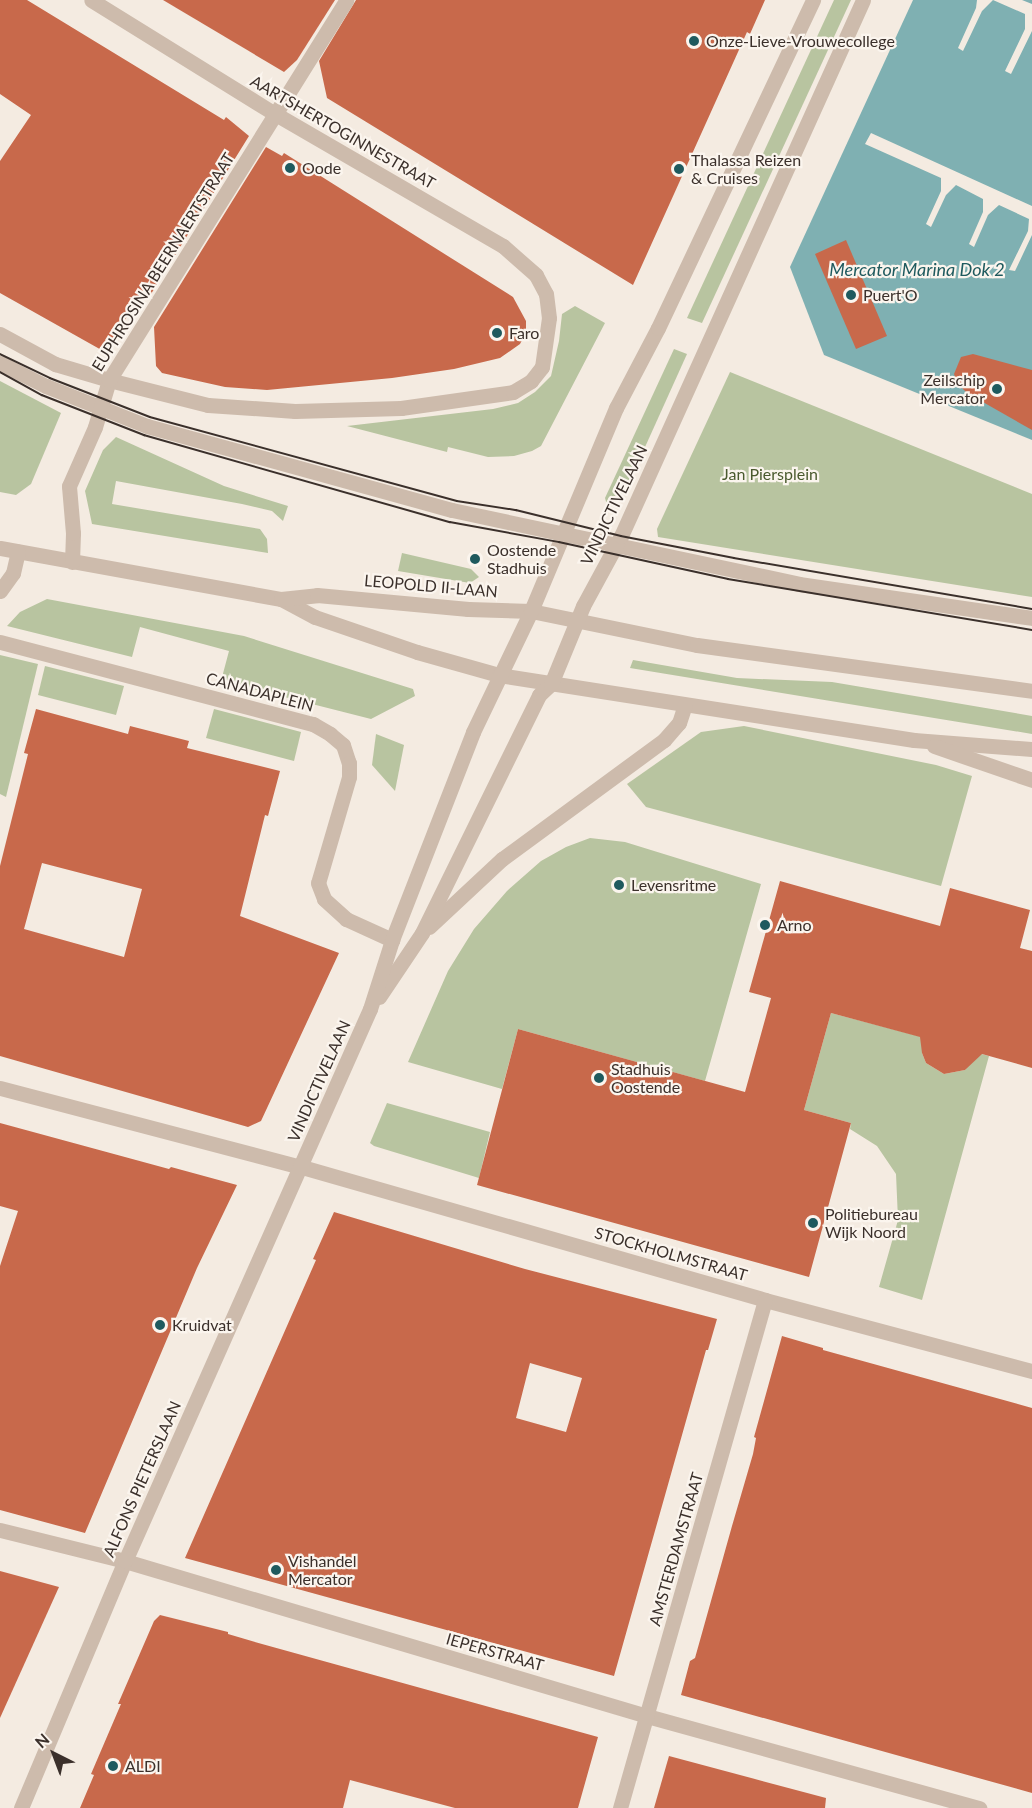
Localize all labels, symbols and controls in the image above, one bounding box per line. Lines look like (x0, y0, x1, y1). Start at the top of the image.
place label: Onze-Lieve-Vrouwecollege (706, 31, 895, 51)
marker: Onze-Lieve-Vrouwecollege (687, 34, 701, 48)
street label: AARTSHERTOGINNESTRAAT (247, 71, 439, 193)
street label: EUPHROSINA BEERNAERTSTRAAT (88, 149, 238, 375)
place label: Thalassa Reizen & Cruises (691, 150, 801, 188)
place label: Oode (302, 158, 341, 178)
marker: Oode (283, 161, 297, 175)
marker: Thalassa Reizen & Cruises (672, 162, 686, 176)
water label: Mercator Marina Dok 2 (829, 258, 1005, 280)
place label: Puert'O (863, 285, 918, 305)
marker: Puert'O (844, 288, 858, 302)
place label: Faro (509, 323, 539, 343)
marker: Faro (490, 326, 504, 340)
place label: Zeilschip Mercator (920, 370, 985, 408)
marker: Zeilschip Mercator (990, 382, 1004, 396)
street label: VINDICTIVELAAN (577, 442, 651, 568)
park label: Jan Piersplein (722, 464, 818, 484)
place label: Oostende Stadhuis (487, 540, 556, 578)
marker: Oostende Stadhuis (468, 552, 482, 566)
street label: LEOPOLD II-LAAN (363, 571, 499, 601)
street label: CANADAPLEIN (204, 668, 316, 716)
place label: Levensritme (631, 875, 716, 895)
marker: Levensritme (612, 878, 626, 892)
place label: Arno (777, 915, 812, 935)
marker: Arno (758, 918, 772, 932)
street label: VINDICTIVELAAN (284, 1017, 354, 1145)
place label: Stadhuis Oostende (611, 1059, 680, 1097)
marker: Stadhuis Oostende (592, 1071, 606, 1085)
place label: Politiebureau Wijk Noord (825, 1204, 918, 1242)
marker: Politiebureau Wijk Noord (806, 1216, 820, 1230)
street label: STOCKHOLMSTRAAT (592, 1223, 750, 1285)
place label: Kruidvat (172, 1315, 232, 1335)
marker: Kruidvat (153, 1318, 167, 1332)
street label: ALFONS PIETERSLAAN (99, 1398, 185, 1560)
street label: AMSTERDAMSTRAAT (645, 1470, 707, 1628)
place label: Vishandel Mercator (288, 1551, 357, 1589)
marker: Vishandel Mercator (269, 1563, 283, 1577)
street label: IEPERSTRAAT (444, 1629, 546, 1675)
north arrow (24, 1724, 84, 1784)
text: N (31, 1729, 53, 1751)
place label: ALDI (125, 1756, 161, 1776)
marker: ALDI (106, 1759, 120, 1773)

